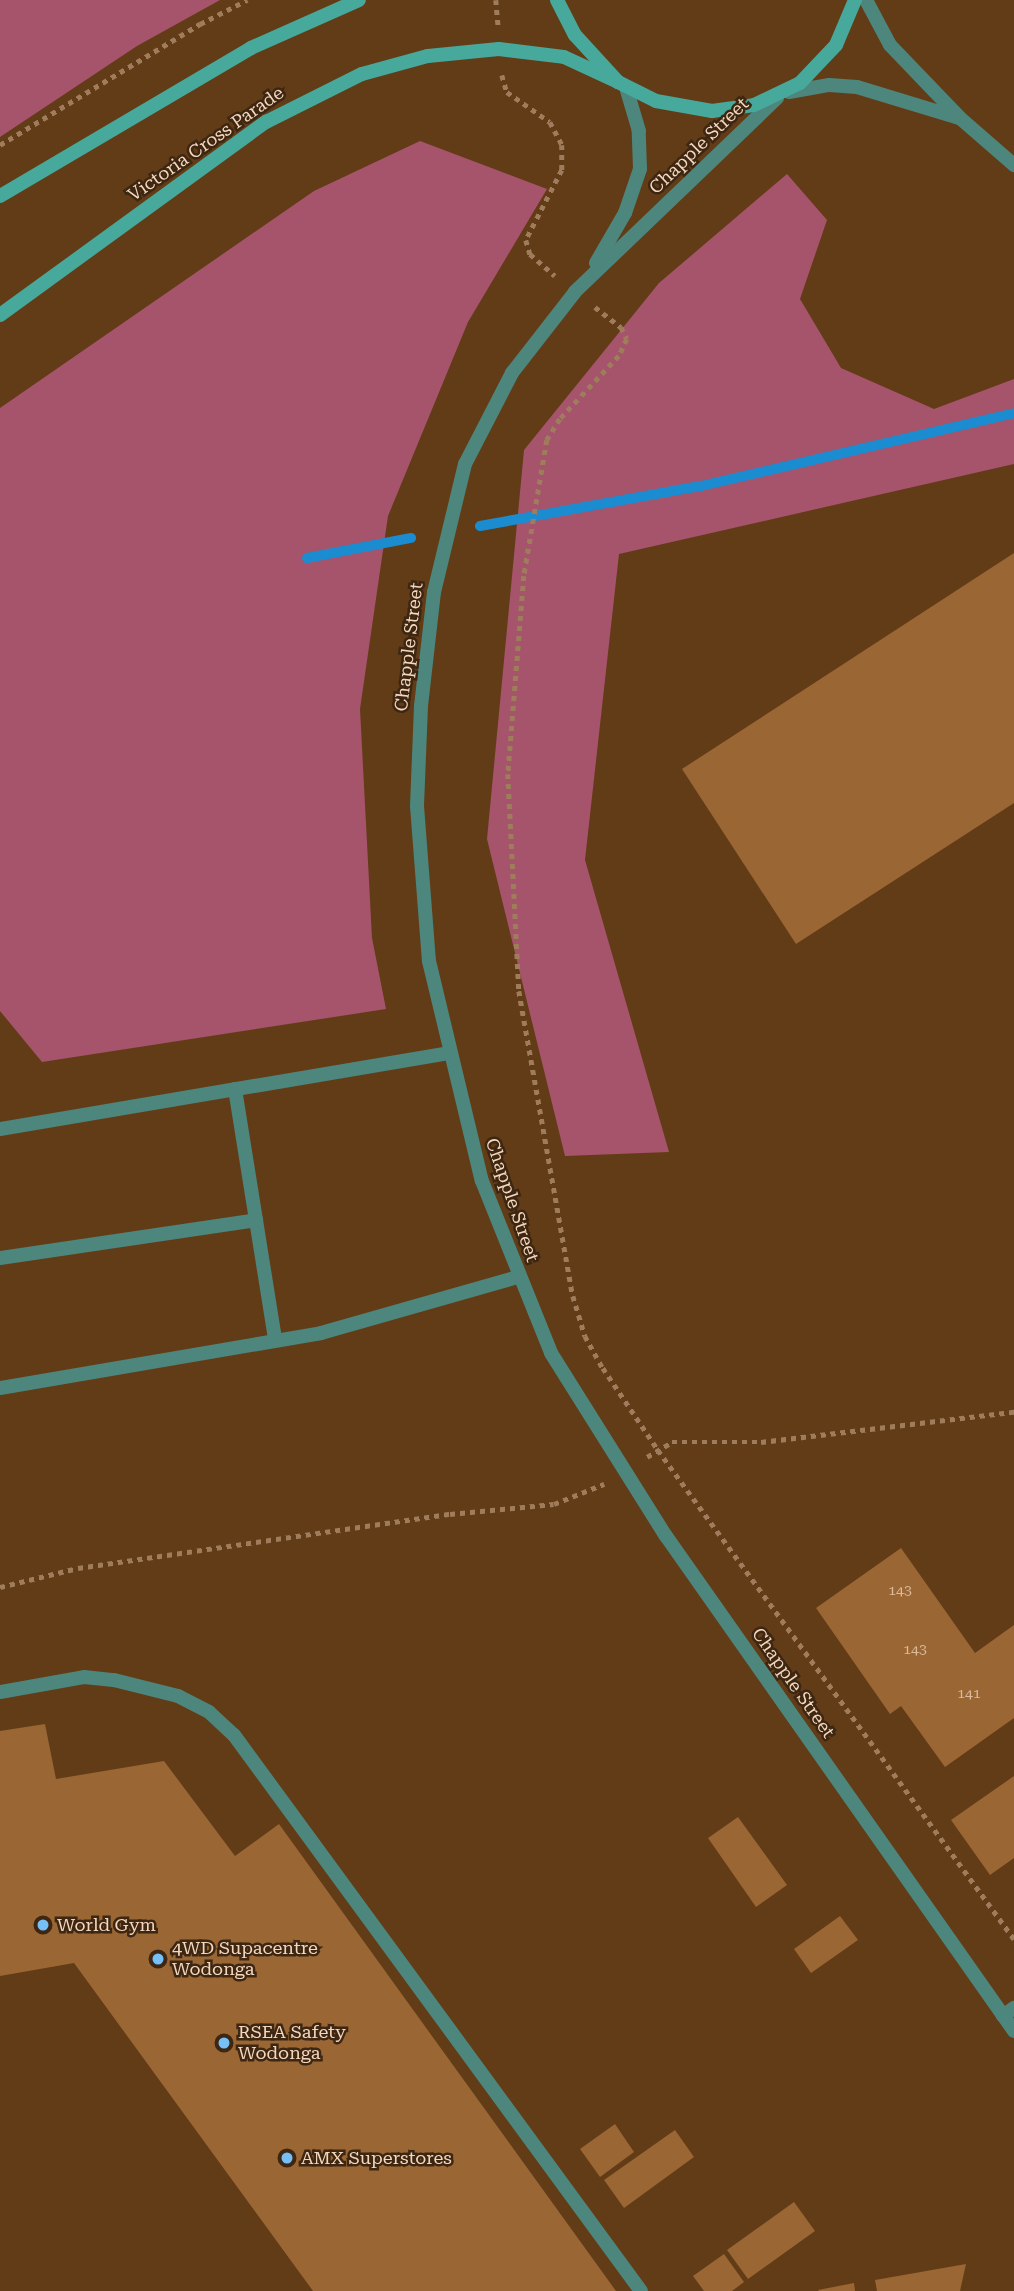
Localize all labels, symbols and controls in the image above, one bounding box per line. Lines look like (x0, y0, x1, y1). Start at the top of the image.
street label: Victoria Cross Parade (124, 82, 288, 206)
street label: Chapple Street (645, 93, 753, 199)
street label: Chapple Street (390, 581, 428, 713)
street label: Chapple Street (481, 1135, 543, 1265)
house number: 143 (888, 1582, 912, 1598)
street label: Chapple Street (747, 1624, 839, 1742)
house number: 143 (903, 1641, 927, 1657)
house number: 141 (957, 1685, 981, 1701)
place label: World Gym (57, 1914, 156, 1936)
marker: World Gym (35, 1917, 51, 1933)
place label: 4WD Supacentre Wodonga (172, 1938, 318, 1980)
marker: 4WD Supacentre Wodonga (150, 1951, 166, 1967)
place label: RSEA Safety Wodonga (238, 2022, 346, 2064)
marker: RSEA Safety Wodonga (216, 2035, 232, 2051)
place label: AMX Superstores (301, 2147, 452, 2169)
marker: AMX Superstores (279, 2150, 295, 2166)

